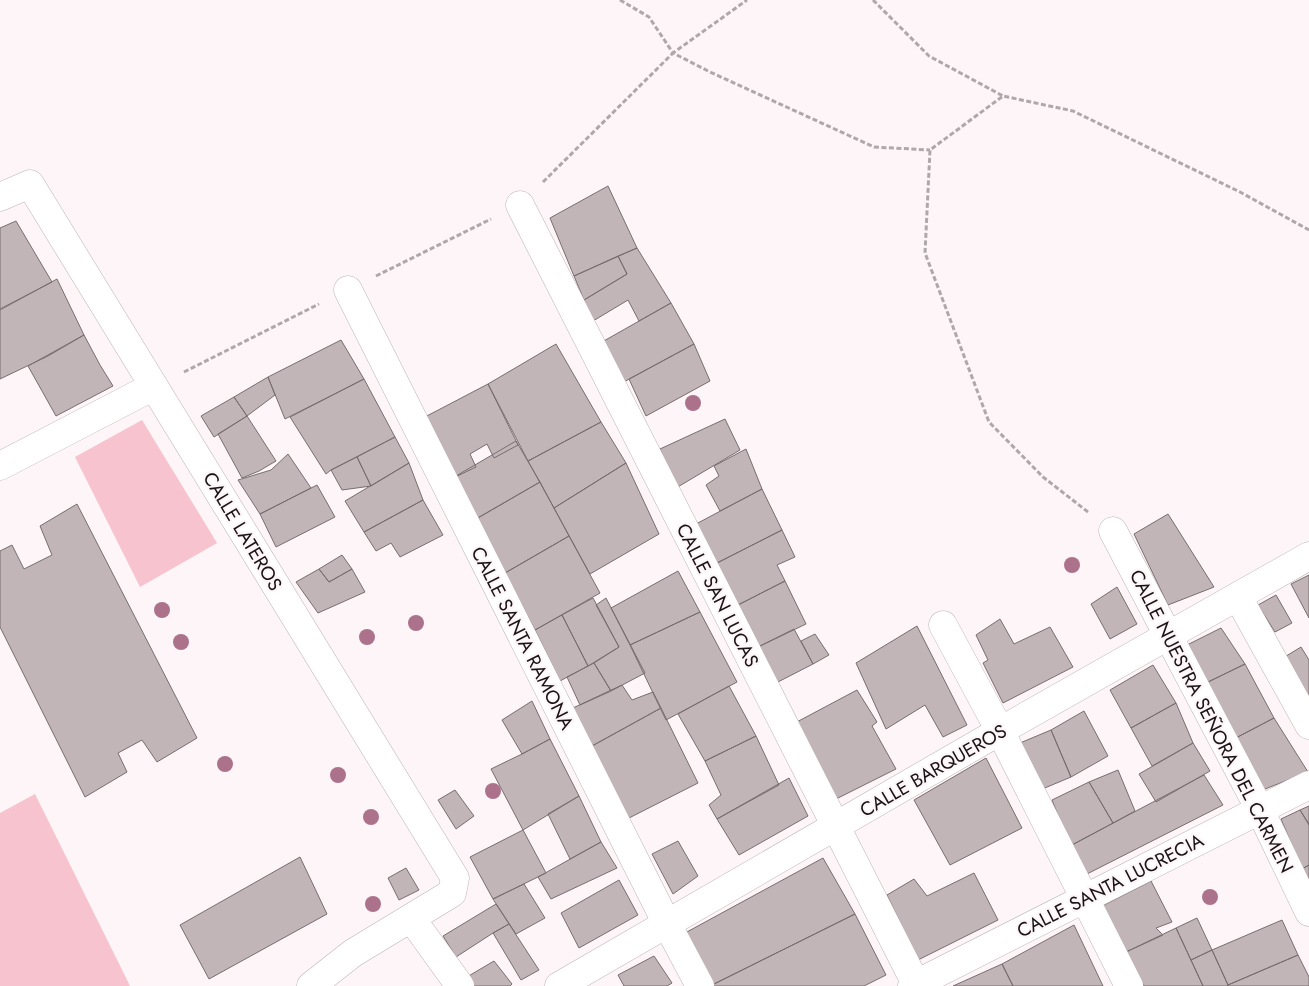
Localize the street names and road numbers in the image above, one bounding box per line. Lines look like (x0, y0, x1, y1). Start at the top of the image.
street label: CALLE LATEROS (196, 467, 289, 596)
street label: CALLE SAN LUCAS (670, 519, 765, 672)
street label: CALLE SANTA RAMONA (465, 542, 581, 735)
street label: CALLE NUESTRA SEÑORA DEL CARMEN (1123, 565, 1300, 878)
street label: CALLE BARQUEROS (855, 717, 1012, 823)
street label: CALLE SANTA LUCRECIA (1012, 826, 1209, 944)

